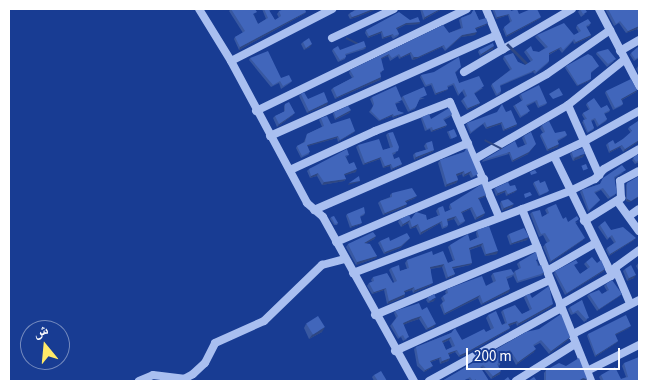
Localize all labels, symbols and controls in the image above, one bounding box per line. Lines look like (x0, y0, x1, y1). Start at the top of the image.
north arrow (20, 320, 70, 370)
text: ش (31, 320, 51, 343)
scale bar (468, 338, 622, 370)
text: 200 m (474, 346, 512, 367)

